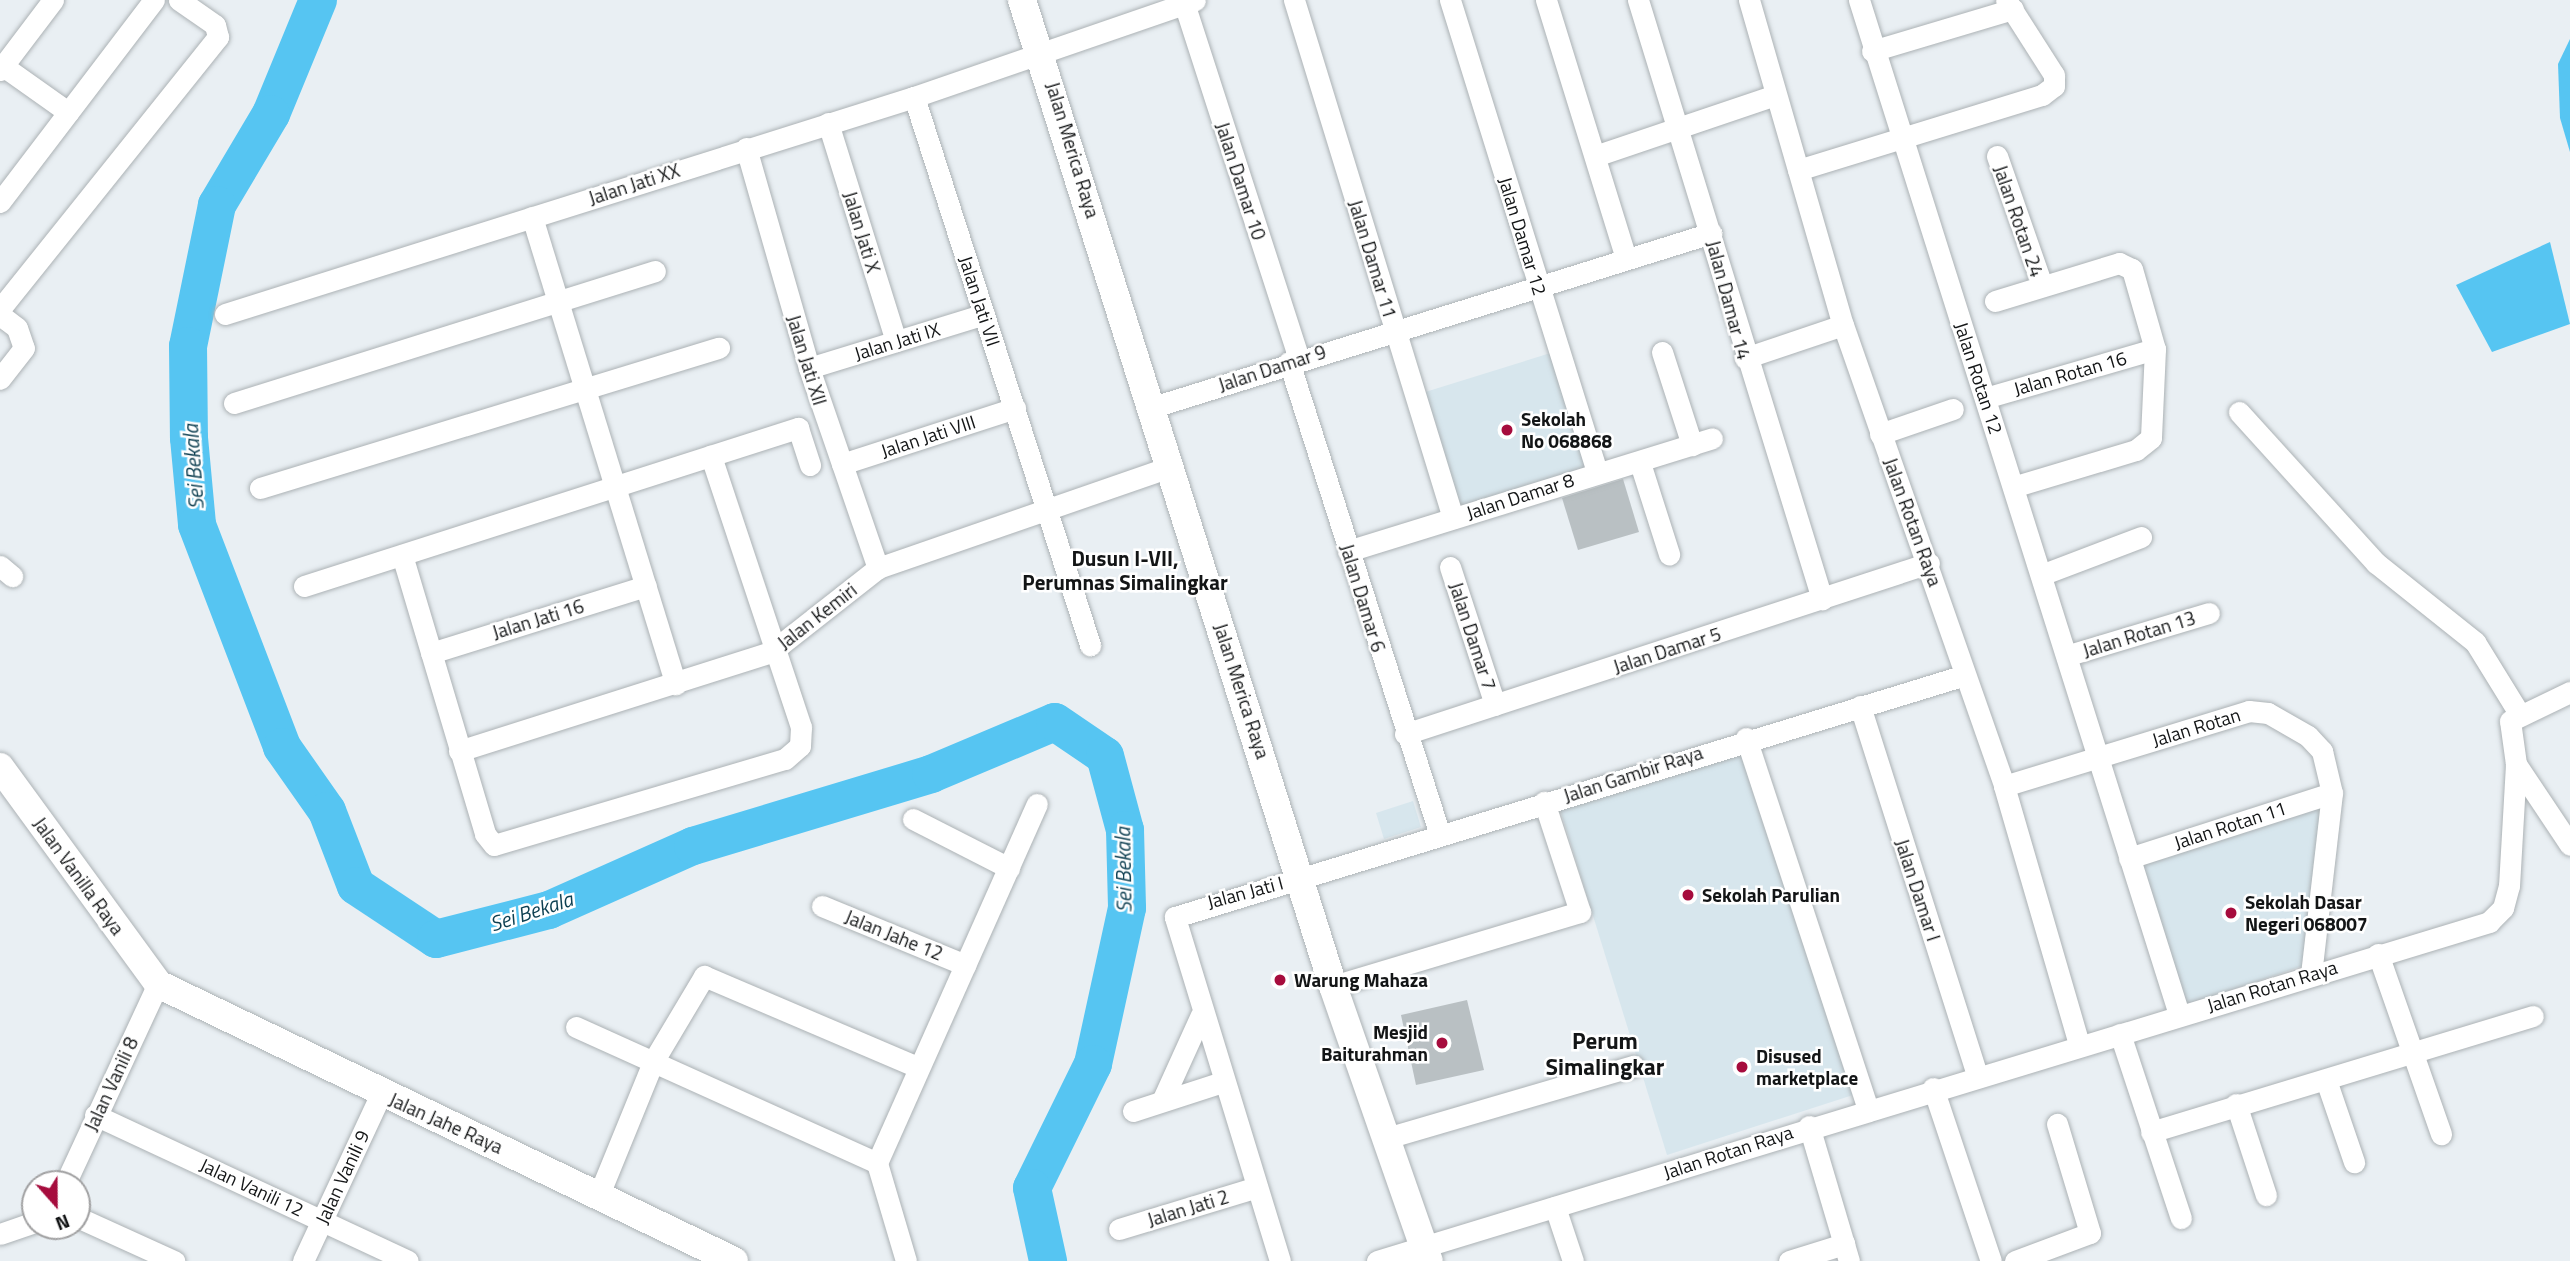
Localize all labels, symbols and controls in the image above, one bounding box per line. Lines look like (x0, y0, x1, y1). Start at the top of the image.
street label: Jalan Merica Raya (1041, 79, 1105, 221)
street label: Jalan Damar 10 (1211, 119, 1271, 243)
street label: Jalan Jati XX (586, 159, 682, 209)
street label: Jalan Rotan 24 (1989, 162, 2049, 280)
street label: Jalan Damar 12 (1494, 174, 1552, 298)
street label: Jalan Jati X (839, 189, 885, 275)
street label: Jalan Damar 11 (1344, 197, 1402, 321)
street label: Jalan Damar 14 (1702, 238, 1756, 362)
street label: Jalan Jati VII (955, 253, 1005, 349)
street label: Jalan Jati XII (782, 312, 832, 408)
street label: Jalan Jati IX (851, 317, 943, 365)
street label: Jalan Rotan 12 (1950, 319, 2008, 437)
street label: Jalan Damar 9 (1215, 340, 1329, 396)
street label: Jalan Rotan 16 (2011, 346, 2129, 400)
place label: Sekolah No 068868 (1521, 408, 1612, 452)
street label: Jalan Jati VIII (878, 410, 978, 462)
marker: Sekolah No 068868 (1499, 422, 1515, 438)
water label: Sei Bekala (177, 423, 209, 511)
street label: Jalan Rotan Raya (1879, 455, 1947, 589)
street label: Jalan Damar 8 (1463, 468, 1577, 524)
street label: Jalan Damar 6 (1336, 541, 1390, 655)
district label: Dusun I-VII, Perumnas Simalingkar (1022, 545, 1228, 595)
street label: Jalan Kemiri (773, 578, 861, 654)
street label: Jalan Damar 7 (1445, 579, 1501, 693)
street label: Jalan Jati 16 (489, 594, 587, 644)
street label: Jalan Rotan 13 (2080, 606, 2198, 662)
street label: Jalan Merica Raya (1209, 620, 1275, 762)
street label: Jalan Damar 5 (1610, 622, 1724, 678)
street label: Jalan Rotan (2149, 703, 2243, 751)
street label: Jalan Gambir Raya (1561, 741, 1705, 807)
street label: Jalan Rotan 11 (2171, 796, 2289, 854)
street label: Jalan Vanilla Raya (29, 813, 129, 939)
water label: Sei Bekala (1110, 827, 1136, 913)
street label: Jalan Damar I (1891, 836, 1945, 944)
street label: Jalan Jati I (1204, 871, 1286, 913)
place label: Sekolah Parulian (1702, 884, 1840, 906)
water label: Sei Bekala (486, 886, 576, 936)
marker: Sekolah Parulian (1680, 887, 1696, 903)
place label: Sekolah Dasar Negeri 068007 (2245, 891, 2368, 935)
street label: Jalan Jahe 12 (842, 905, 946, 965)
marker: Sekolah Dasar Negeri 068007 (2223, 905, 2239, 921)
street label: Jalan Rotan Raya (2204, 955, 2340, 1017)
place label: Warung Mahaza (1294, 969, 1428, 991)
marker: Warung Mahaza (1272, 972, 1288, 988)
place label: Mesjid Baiturahman (1321, 1021, 1428, 1065)
district label: Perum Simalingkar (1546, 1027, 1664, 1081)
street label: Jalan Vanili 8 (79, 1033, 143, 1135)
marker: Mesjid Baiturahman (1434, 1035, 1450, 1051)
place label: Disused marketplace (1756, 1045, 1858, 1089)
marker: Disused marketplace (1734, 1059, 1750, 1075)
street label: Jalan Jahe Raya (386, 1088, 506, 1158)
street label: Jalan Rotan Raya (1660, 1120, 1796, 1184)
street label: Jalan Vanili 9 (310, 1126, 374, 1228)
street label: Jalan Vanili 12 (197, 1153, 307, 1221)
north arrow (21, 1170, 91, 1240)
street label: Jalan Jati 2 (1145, 1185, 1231, 1231)
text: N (52, 1207, 74, 1239)

